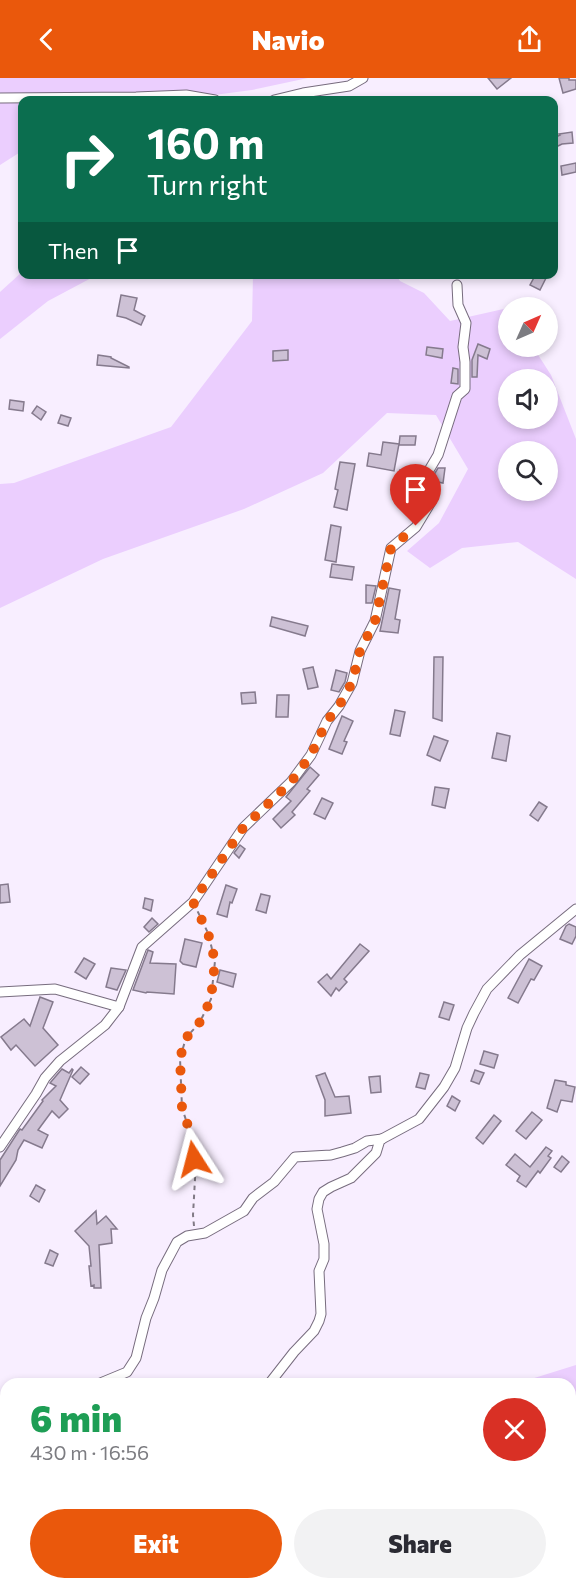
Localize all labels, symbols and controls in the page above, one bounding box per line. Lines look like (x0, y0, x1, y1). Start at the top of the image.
icon: back (30, 23, 63, 56)
text: Navio (251, 23, 325, 56)
icon: share (513, 23, 546, 56)
text: 160 m (147, 116, 265, 168)
icon: right (48, 120, 126, 198)
text: Turn right (147, 168, 267, 201)
icon: arrive (111, 234, 144, 267)
text: Then (48, 237, 99, 264)
north arrow (498, 297, 558, 357)
map controls (498, 297, 558, 501)
button: sound (498, 369, 558, 429)
button: search (498, 441, 558, 501)
pin (390, 464, 441, 526)
icon: arrive (399, 473, 432, 506)
position arrow (162, 1127, 226, 1191)
text: 6 min (30, 1395, 122, 1439)
button: close (483, 1398, 546, 1461)
text: 430 m · 16:56 (30, 1440, 149, 1464)
button: Exit (30, 1509, 282, 1578)
button: Share (294, 1509, 546, 1578)

